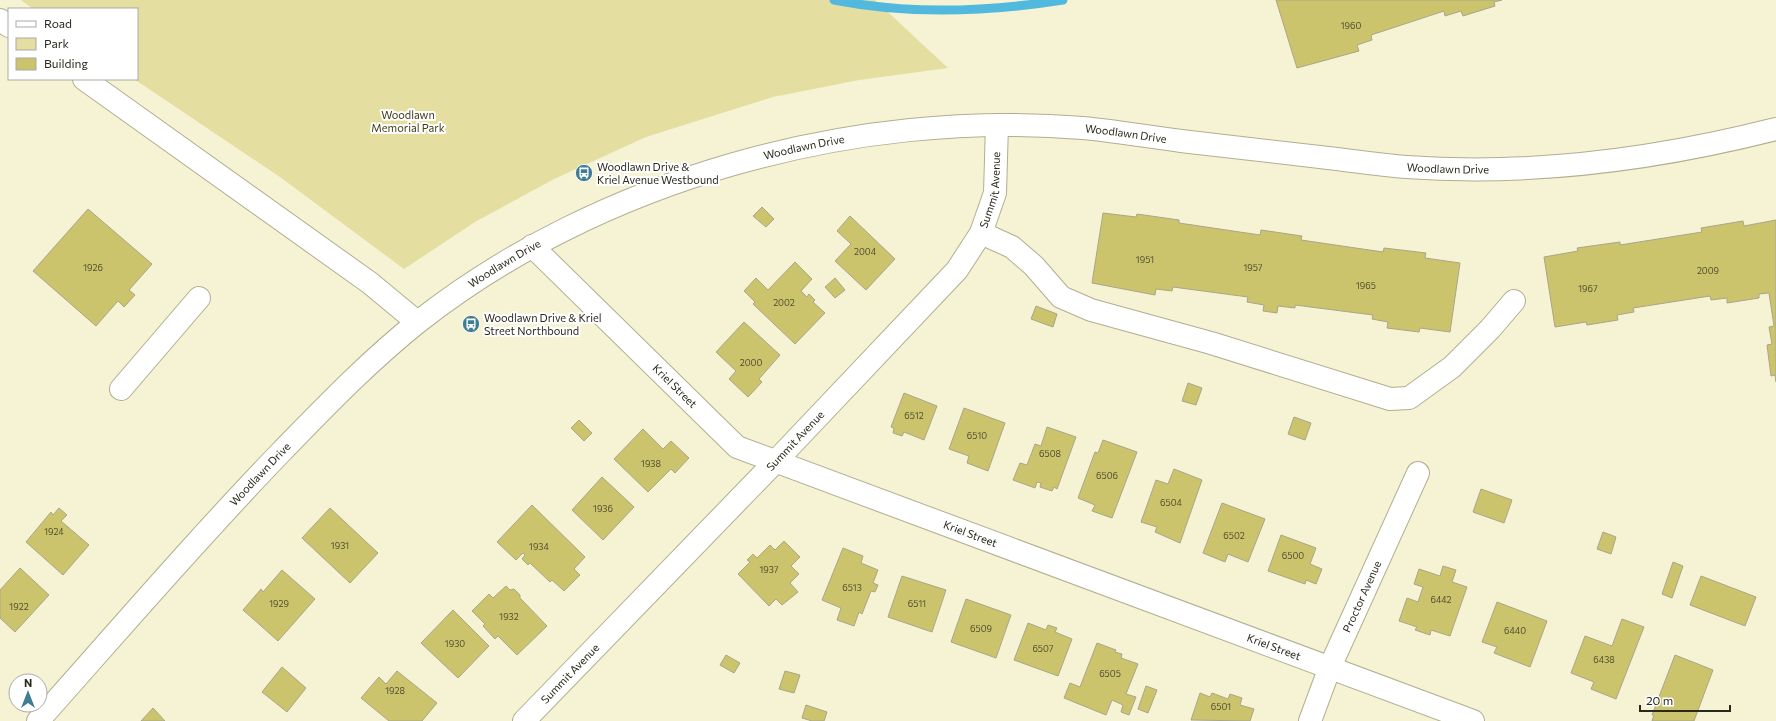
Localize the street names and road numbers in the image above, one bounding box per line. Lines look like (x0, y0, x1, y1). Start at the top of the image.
street label: Woodlawn Drive (1085, 121, 1168, 145)
street label: Woodlawn Drive (762, 132, 845, 162)
street label: Summit Avenue (976, 151, 1002, 230)
street label: Woodlawn Drive (1406, 160, 1489, 175)
street label: Woodlawn Drive (465, 236, 543, 290)
street label: Kriel Street (650, 361, 700, 410)
street label: Summit Avenue (763, 407, 826, 473)
street label: Woodlawn Drive (227, 439, 293, 508)
street label: Kriel Street (942, 517, 1000, 549)
street label: Proctor Avenue (1340, 558, 1384, 634)
street label: Kriel Street (1245, 630, 1303, 663)
street label: Summit Avenue (538, 641, 602, 706)

